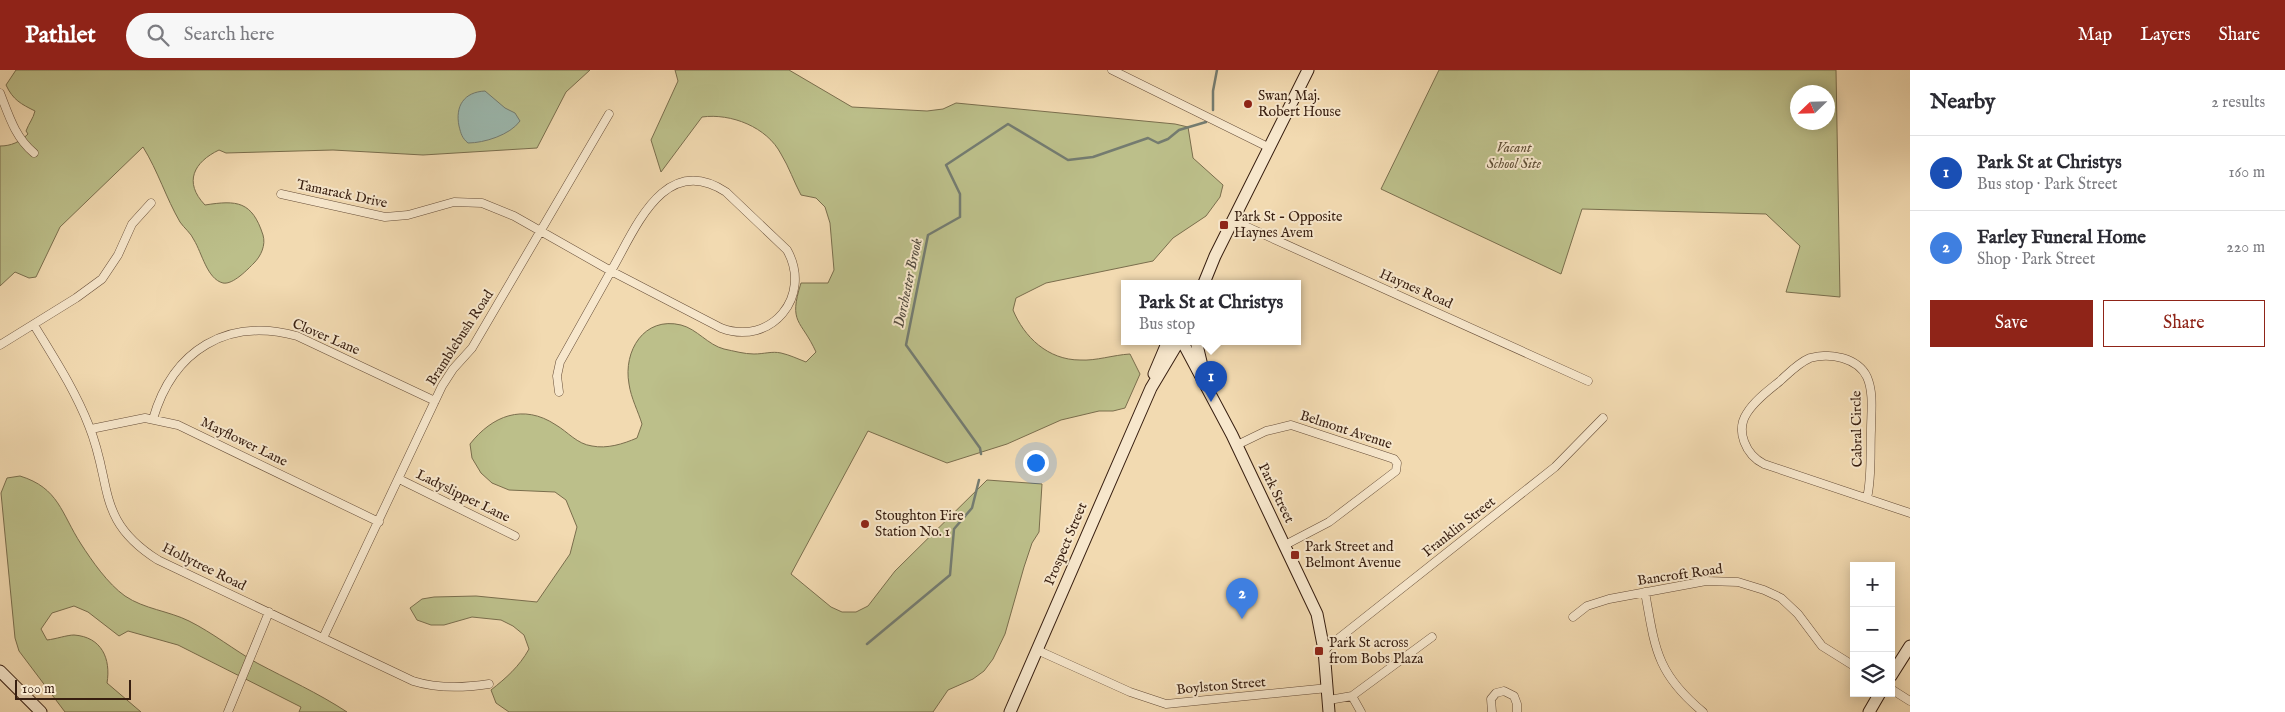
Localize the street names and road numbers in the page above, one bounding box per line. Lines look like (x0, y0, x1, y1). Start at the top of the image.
street label: Tamarack Drive (295, 176, 390, 213)
street label: Haynes Road (1377, 265, 1456, 313)
street label: Bramblebush Road (422, 286, 498, 389)
street label: Clover Lane (289, 315, 363, 360)
street label: Cabral Circle (1847, 390, 1867, 467)
street label: Belmont Avenue (1298, 407, 1395, 454)
street label: Mayflower Lane (198, 413, 291, 471)
street label: Park Street (1254, 460, 1298, 526)
street label: Ladyslipper Lane (413, 465, 513, 527)
street label: Franklin Street (1419, 493, 1499, 561)
street label: Prospect Street (1040, 500, 1092, 588)
street label: Hollytree Road (159, 539, 249, 595)
street label: Bancroft Road (1636, 560, 1724, 590)
street label: Boylston Street (1176, 673, 1267, 699)

